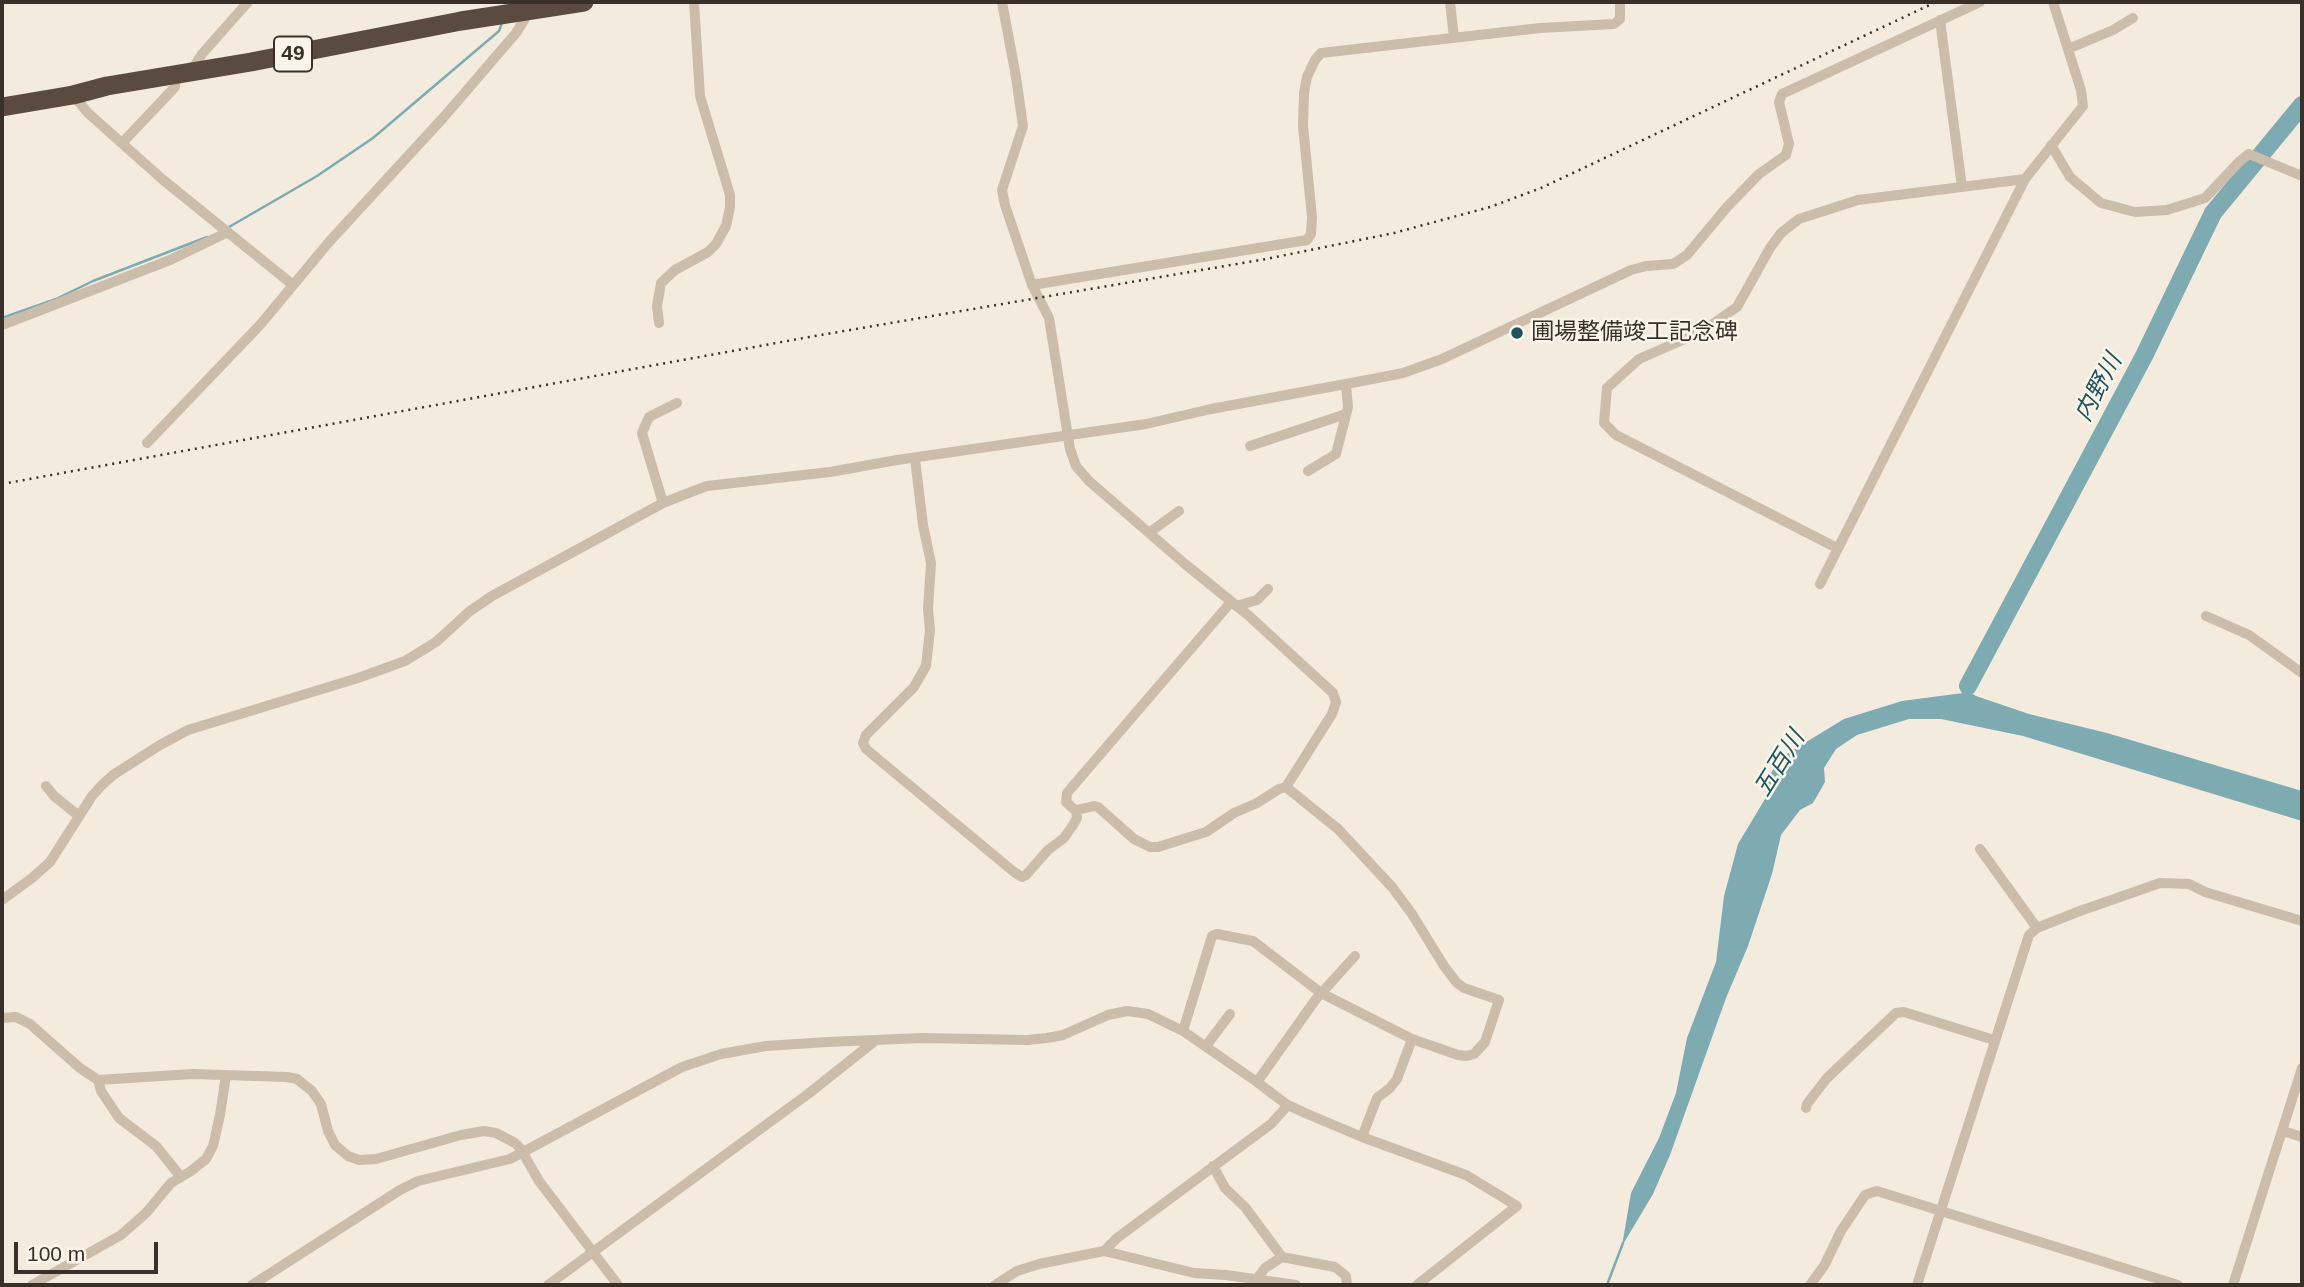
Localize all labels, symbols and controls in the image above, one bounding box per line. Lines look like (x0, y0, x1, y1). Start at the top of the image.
road number: 49 (274, 36, 312, 72)
place label: 圃場整備竣工記念碑 (1531, 319, 1738, 347)
marker: 圃場整備竣工記念碑 (1509, 325, 1525, 341)
water label: 内野川 (2069, 349, 2129, 427)
water label: 五百川 (1749, 726, 1811, 802)
scale bar (18, 1228, 161, 1272)
text: 100 m (27, 1242, 85, 1265)

